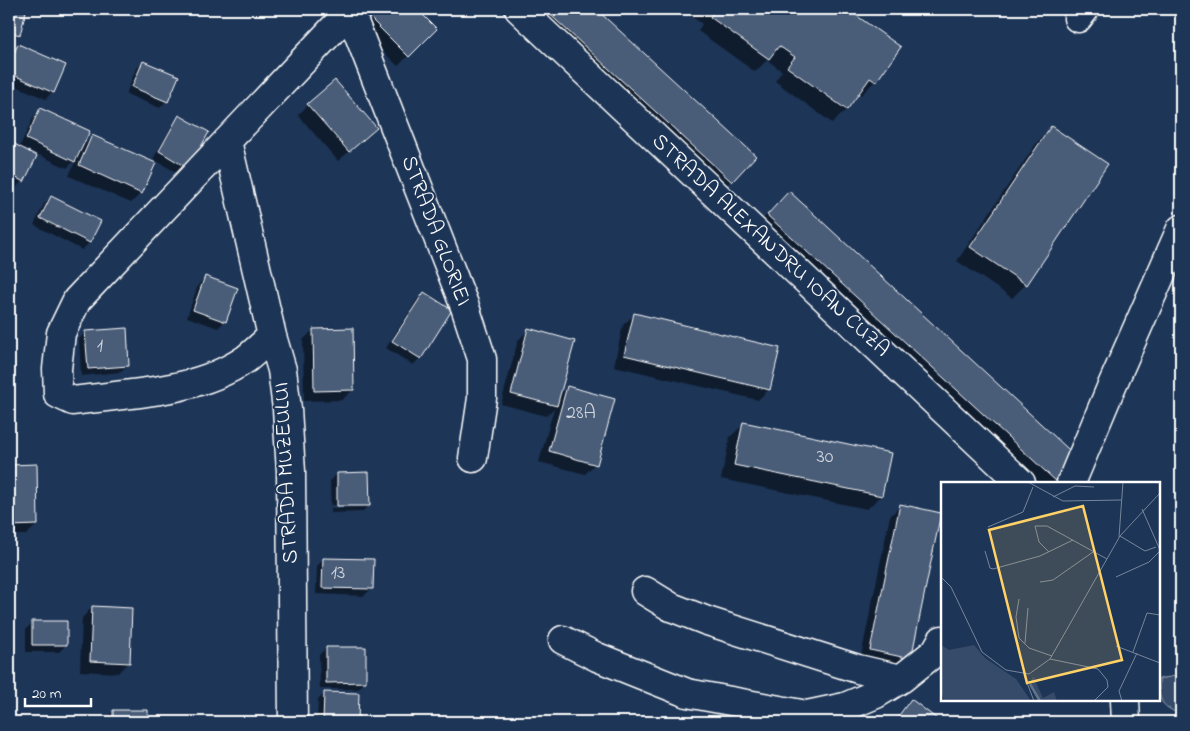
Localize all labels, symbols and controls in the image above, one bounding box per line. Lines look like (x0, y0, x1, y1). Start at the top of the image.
street label: STRADA ALEXANDRU IOAN CUZA (644, 127, 896, 365)
street label: STRADA GLORIEI (392, 151, 478, 311)
house number: 1 (97, 332, 103, 361)
street label: STRADA MUZEULUI (266, 381, 308, 565)
house number: 28A (566, 399, 596, 428)
house number: 30 (817, 443, 834, 472)
inset map (941, 482, 1160, 701)
house number: 13 (331, 559, 345, 588)
scale bar (25, 676, 91, 708)
text: 20 m (32, 683, 62, 705)

